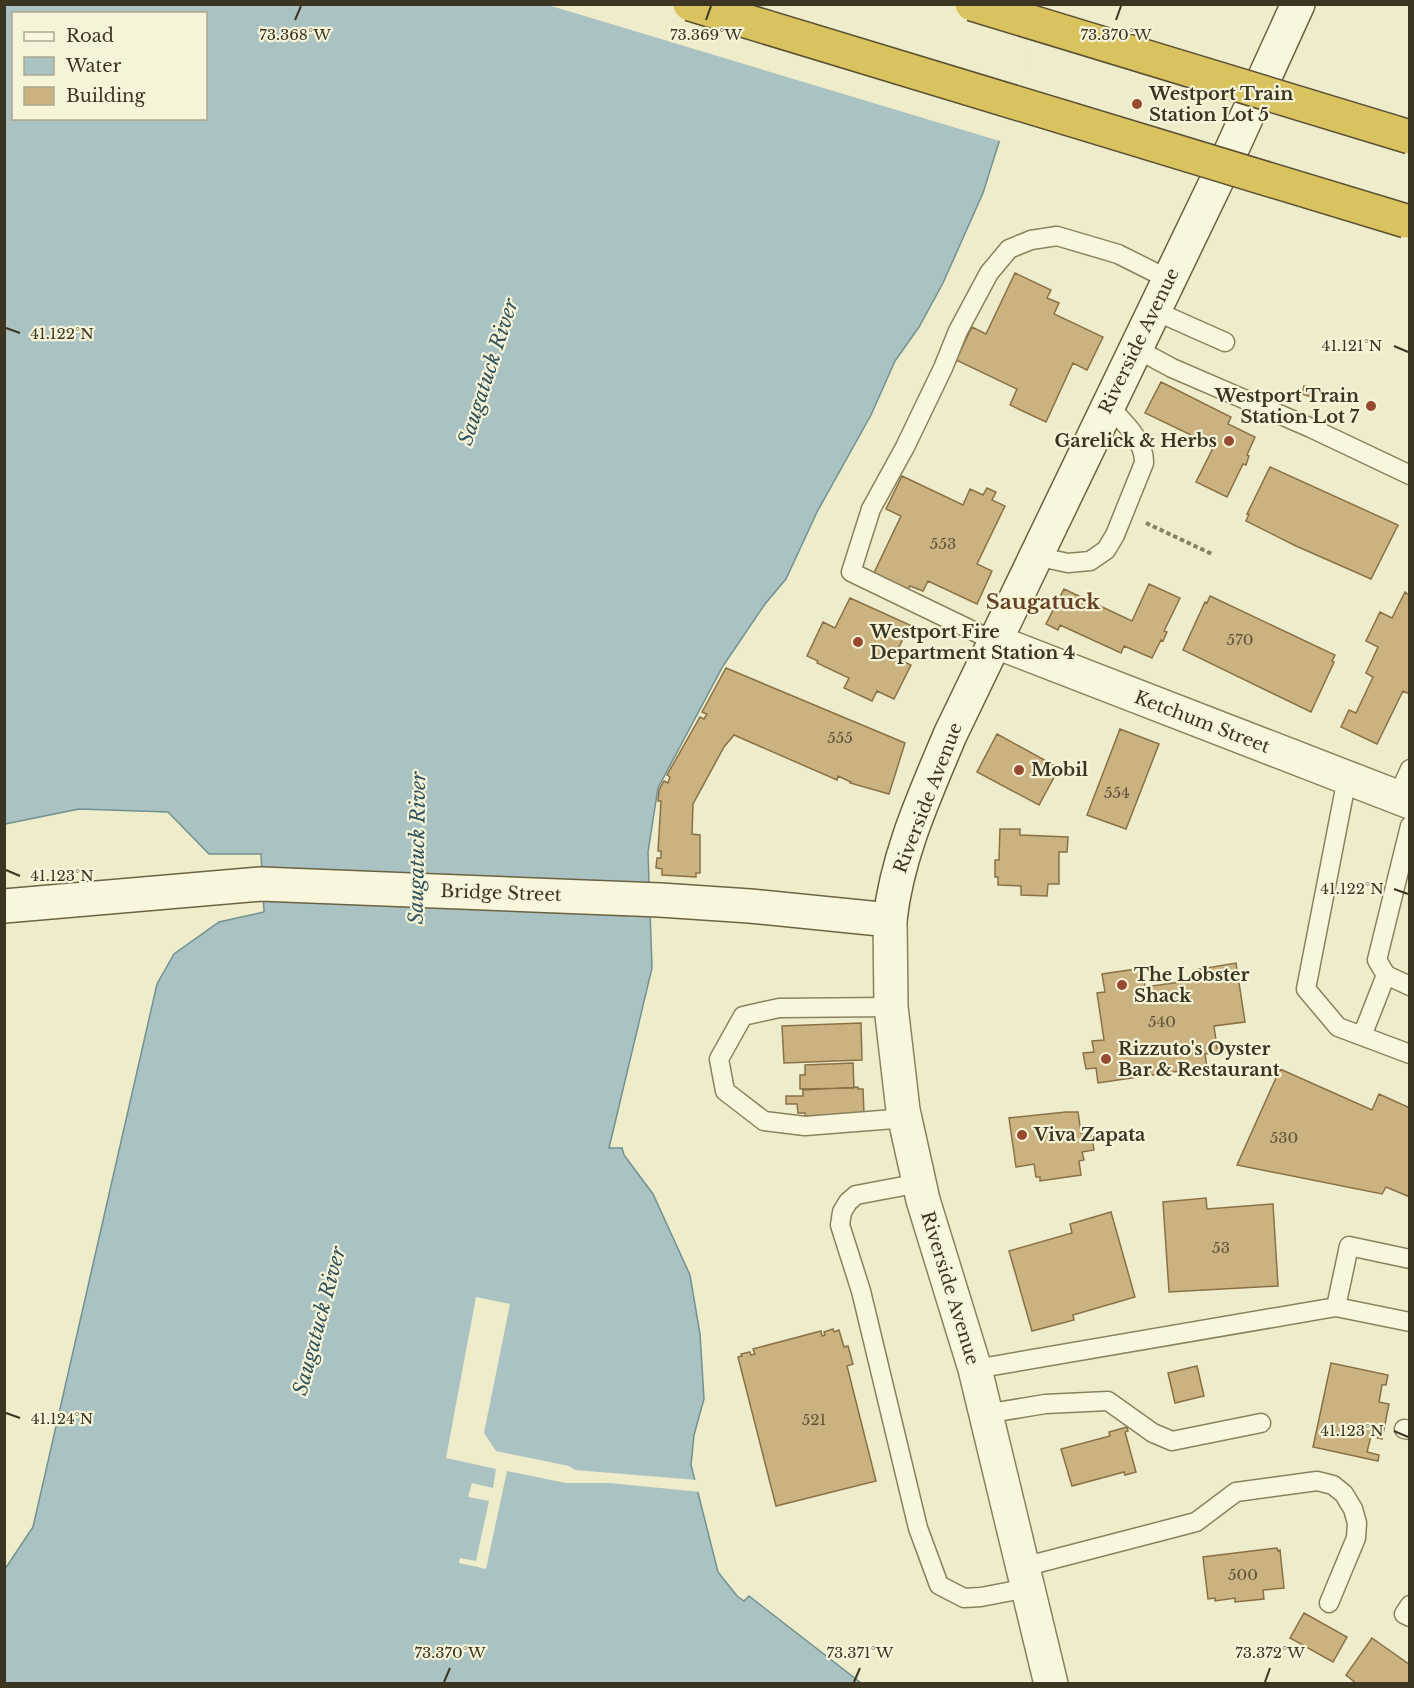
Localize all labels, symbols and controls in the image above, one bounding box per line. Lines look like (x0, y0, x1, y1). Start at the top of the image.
legend (12, 12, 207, 120)
text: Road (66, 25, 114, 47)
text: 73.368°W (259, 25, 331, 44)
text: 73.369°W (670, 25, 742, 44)
text: 73.370°W (1080, 25, 1152, 44)
text: Water (65, 55, 122, 77)
place label: Westport Train Station Lot 5 (1148, 83, 1293, 126)
text: Building (66, 85, 145, 107)
marker: Westport Train Station Lot 5 (1130, 97, 1144, 111)
street label: Riverside Avenue (1094, 265, 1184, 417)
water label: Saugatuck River (453, 295, 523, 448)
text: 41.122°N (30, 324, 94, 343)
text: 41.121°N (1322, 336, 1382, 355)
place label: Westport Train Station Lot 7 (1214, 385, 1360, 428)
marker: Westport Train Station Lot 7 (1364, 399, 1378, 413)
place label: Garelick & Herbs (1055, 430, 1217, 452)
marker: Garelick & Herbs (1222, 434, 1236, 448)
house number: 553 (930, 534, 956, 553)
district label: Saugatuck (986, 589, 1101, 615)
place label: Westport Fire Department Station 4 (869, 621, 1075, 664)
house number: 570 (1227, 630, 1253, 649)
marker: Westport Fire Department Station 4 (851, 635, 865, 649)
street label: Ketchum Street (1131, 686, 1273, 758)
street label: Riverside Avenue (889, 720, 967, 876)
house number: 555 (827, 728, 853, 747)
place label: Mobil (1031, 759, 1089, 781)
marker: Mobil (1012, 763, 1026, 777)
water label: Saugatuck River (404, 771, 430, 925)
house number: 554 (1104, 783, 1130, 802)
text: 41.123°N (30, 866, 94, 885)
text: 41.122°N (1320, 879, 1384, 898)
street label: Bridge Street (440, 880, 562, 906)
place label: The Lobster Shack (1134, 964, 1249, 1007)
marker: The Lobster Shack (1115, 978, 1129, 992)
house number: 540 (1148, 1012, 1176, 1031)
place label: Rizzuto's Oyster Bar & Restaurant (1118, 1038, 1280, 1081)
marker: Rizzuto's Oyster Bar & Restaurant (1099, 1052, 1113, 1066)
place label: Viva Zapata (1033, 1124, 1146, 1146)
marker: Viva Zapata (1015, 1128, 1029, 1142)
house number: 530 (1270, 1128, 1298, 1147)
street label: Riverside Avenue (916, 1209, 984, 1367)
house number: 53 (1212, 1238, 1230, 1257)
water label: Saugatuck River (288, 1243, 351, 1398)
text: 41.124°N (31, 1409, 93, 1428)
house number: 521 (802, 1410, 826, 1429)
text: 41.123°N (1320, 1421, 1384, 1440)
house number: 500 (1228, 1565, 1258, 1584)
text: 73.370°W (414, 1643, 486, 1662)
text: 73.371°W (826, 1643, 894, 1662)
text: 73.372°W (1235, 1643, 1305, 1662)

